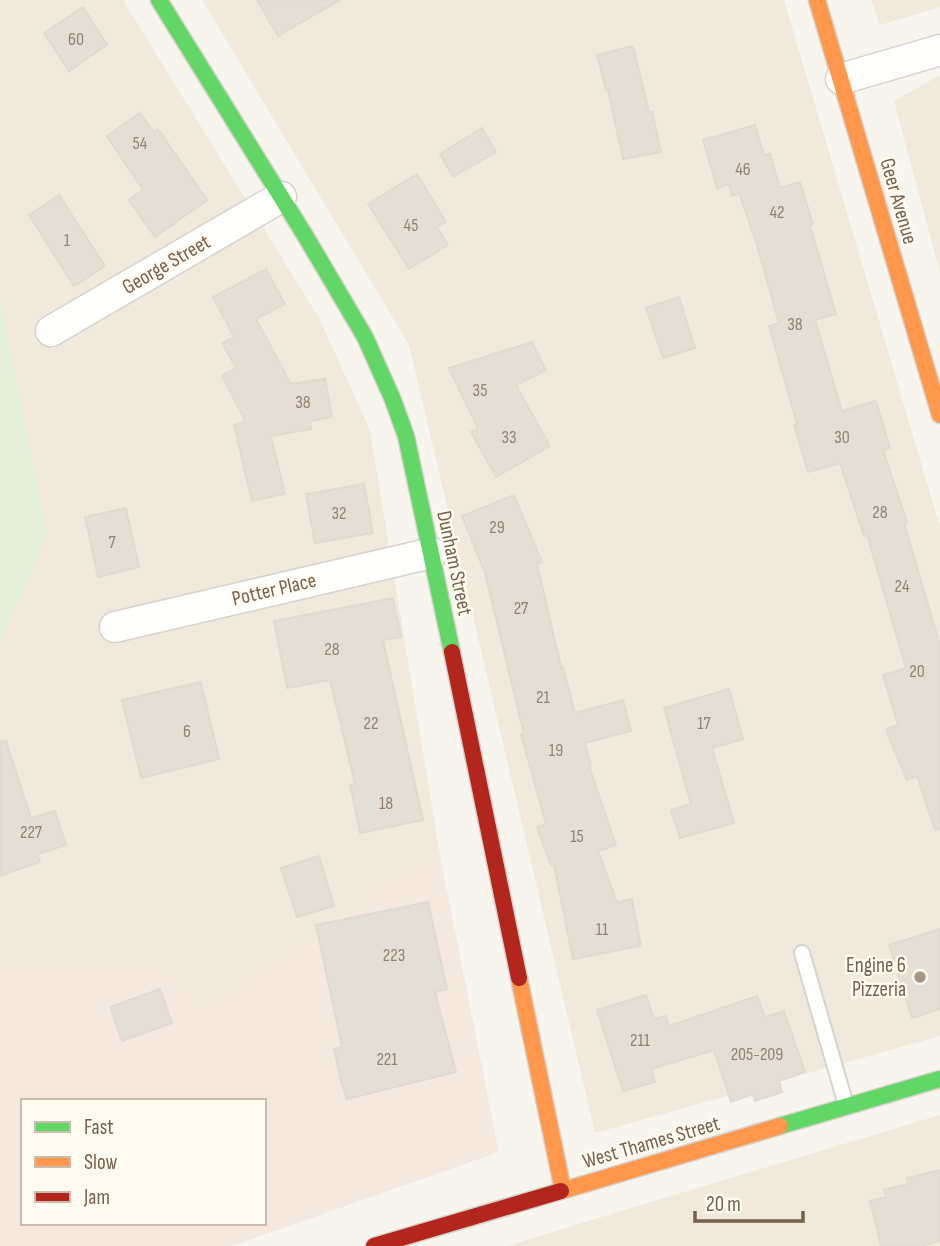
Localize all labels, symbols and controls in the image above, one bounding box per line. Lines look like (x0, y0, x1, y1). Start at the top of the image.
house number: 60 (68, 29, 84, 50)
house number: 54 (133, 133, 148, 154)
street label: Geer Avenue (874, 155, 923, 247)
house number: 46 (735, 159, 751, 180)
house number: 42 (769, 202, 785, 223)
house number: 45 (404, 215, 418, 236)
street label: George Street (118, 229, 215, 300)
house number: 1 (64, 230, 71, 251)
house number: 38 (787, 314, 803, 335)
house number: 35 (473, 380, 487, 401)
house number: 38 (295, 392, 311, 413)
house number: 33 (501, 427, 517, 448)
house number: 30 (834, 427, 850, 448)
house number: 28 (872, 502, 888, 523)
house number: 32 (332, 503, 346, 524)
street label: Dunham Street (431, 509, 478, 618)
house number: 29 (489, 517, 505, 538)
house number: 7 (108, 532, 116, 553)
street label: Potter Place (230, 568, 319, 611)
house number: 24 (895, 576, 910, 597)
house number: 27 (514, 598, 529, 619)
house number: 28 (324, 639, 340, 660)
house number: 20 (909, 661, 925, 682)
house number: 21 (536, 687, 551, 708)
house number: 22 (364, 713, 378, 734)
house number: 17 (697, 713, 712, 734)
house number: 6 (183, 721, 191, 742)
house number: 19 (549, 740, 563, 761)
house number: 18 (379, 793, 393, 814)
house number: 227 (20, 822, 43, 843)
house number: 15 (570, 826, 584, 847)
house number: 11 (596, 919, 609, 940)
house number: 223 (383, 945, 405, 966)
place label: Engine 6 Pizzeria (846, 953, 906, 1002)
marker: Engine 6 Pizzeria (912, 969, 928, 985)
house number: 211 (630, 1030, 651, 1051)
house number: 205-209 (731, 1044, 783, 1065)
house number: 221 (376, 1049, 398, 1070)
legend (21, 1099, 266, 1225)
street label: West Thames Street (580, 1111, 723, 1174)
text: Fast (84, 1115, 114, 1140)
text: Slow (84, 1150, 118, 1175)
scale bar (695, 1180, 804, 1224)
text: Jam (83, 1185, 110, 1210)
text: 20 m (706, 1192, 741, 1217)

